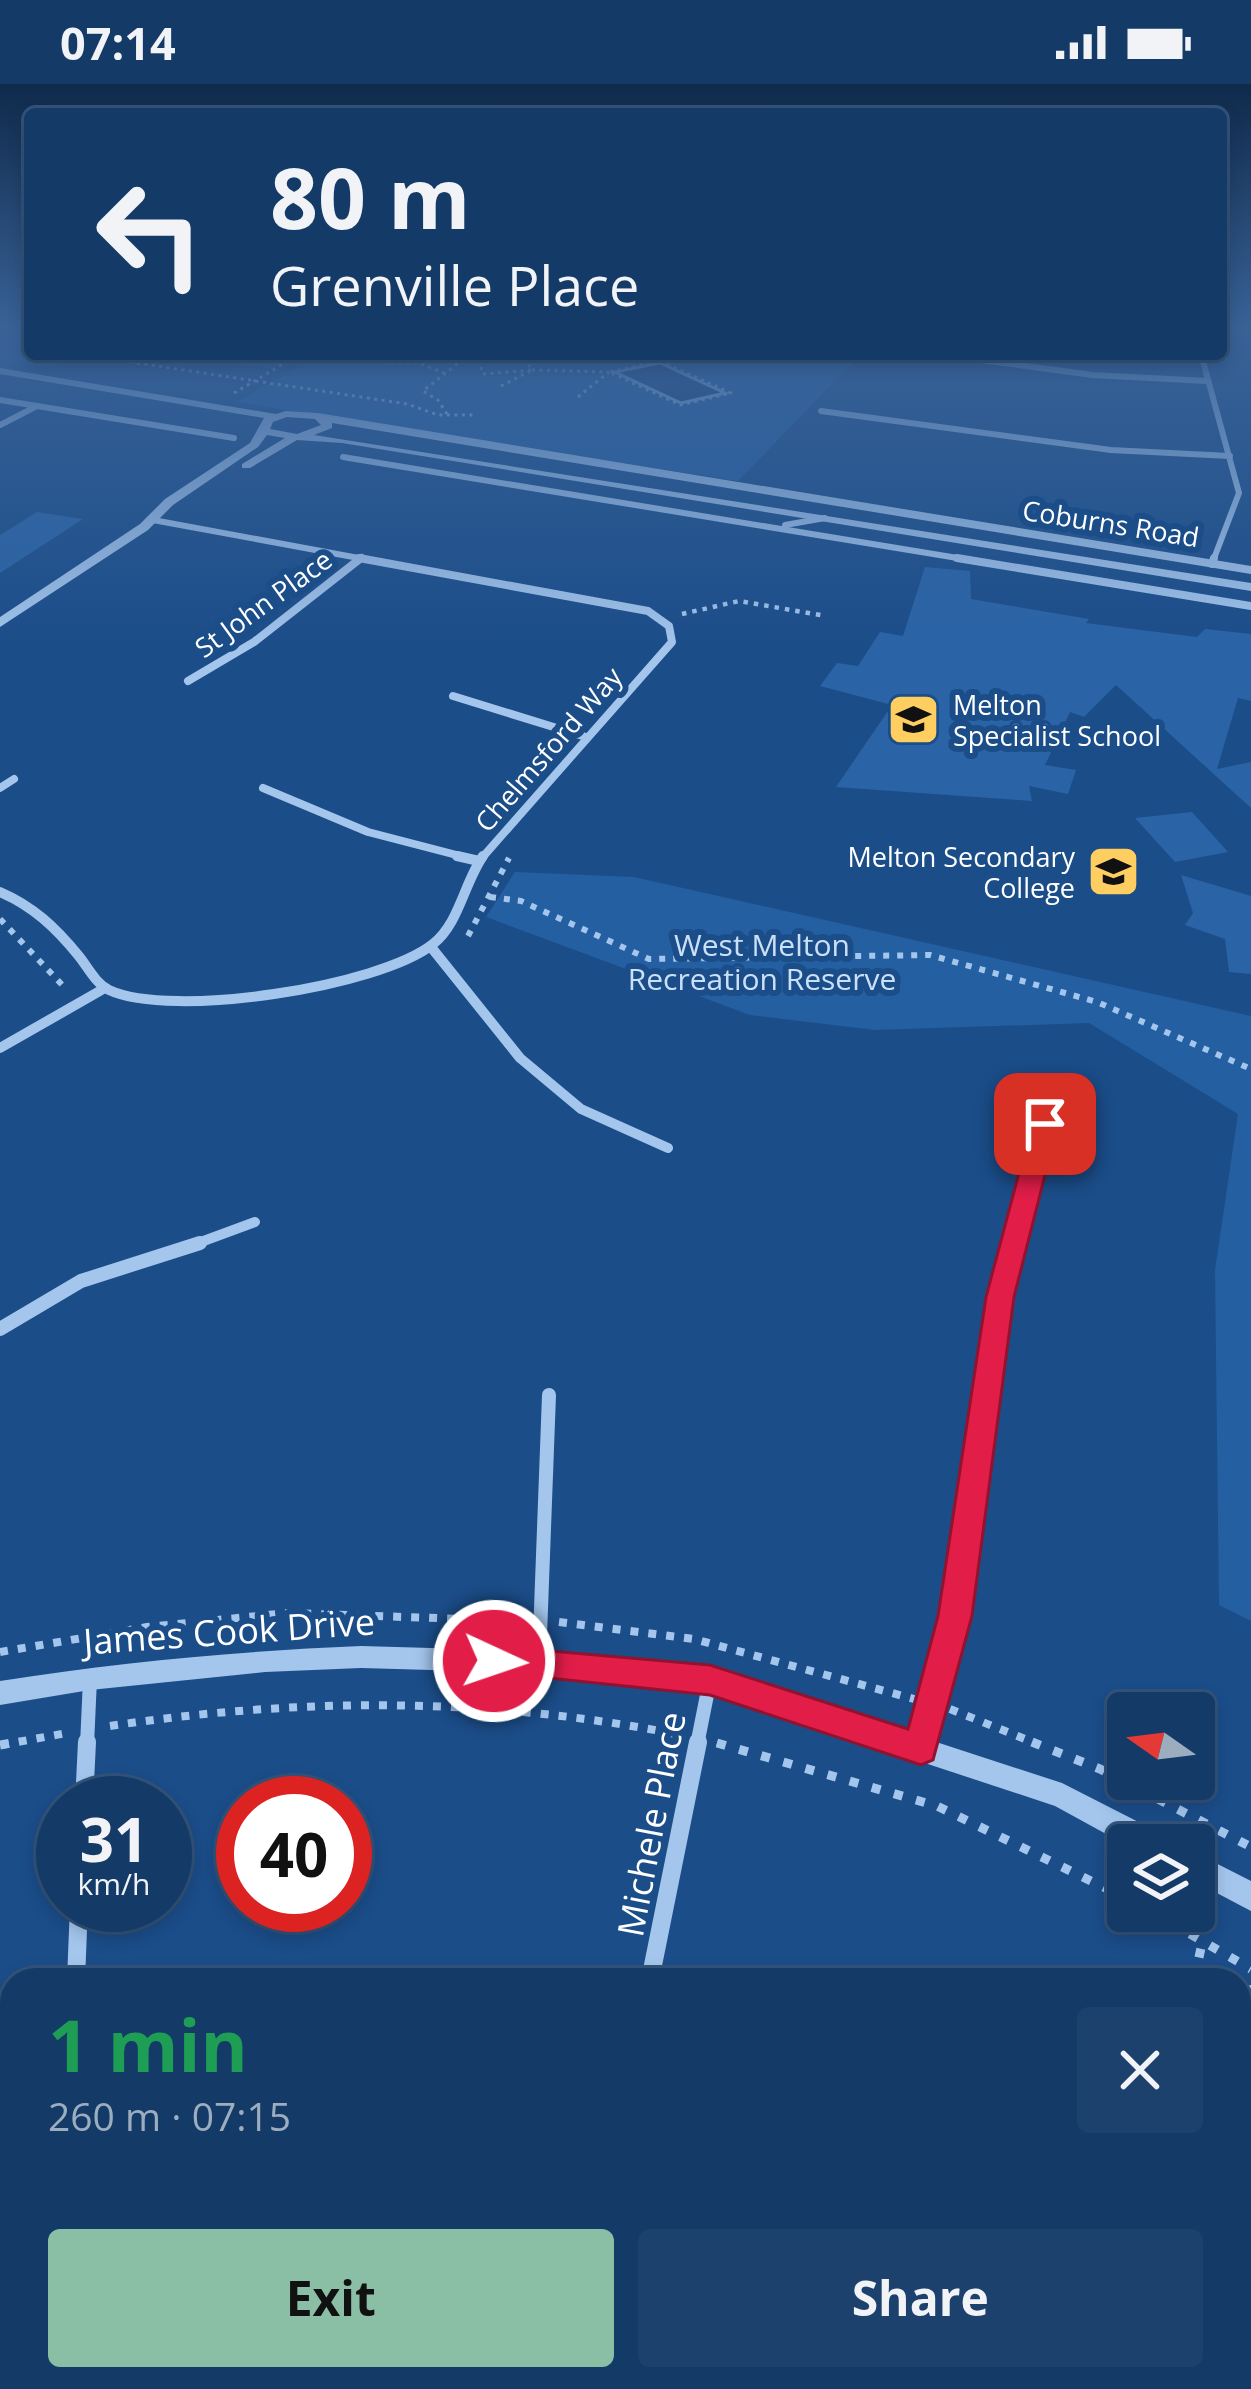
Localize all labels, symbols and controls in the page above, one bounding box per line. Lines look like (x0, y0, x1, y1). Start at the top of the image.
text: 07:14 (60, 12, 176, 73)
text: 80 m (270, 139, 470, 254)
icon: left (72, 156, 228, 312)
text: Grenville Place (270, 248, 639, 322)
street label: Coburns Road (1020, 491, 1202, 555)
street label: St John Place (187, 541, 339, 665)
street label: Chelmsford Way (466, 658, 630, 839)
place label: Melton Specialist School (953, 686, 1161, 754)
school or university icon: Melton Specialist School (886, 692, 942, 748)
place label: Melton Secondary College (848, 838, 1075, 906)
school or university icon: Melton Secondary College (1086, 844, 1142, 900)
park label: West Melton Recreation Reserve (628, 924, 896, 999)
pin (994, 1073, 1096, 1175)
icon: arrive (1012, 1091, 1078, 1157)
street label: James Cook Drive (79, 1596, 376, 1666)
position arrow (431, 1598, 557, 1724)
north arrow (1107, 1692, 1215, 1800)
map controls (1107, 1692, 1215, 1932)
street label: Michele Place (605, 1707, 697, 1941)
speed limit sign: 40 (216, 1776, 372, 1932)
text: 31 (80, 1798, 148, 1880)
button: layers (1107, 1824, 1215, 1932)
text: km/h (78, 1863, 150, 1904)
text: 1 min (48, 1995, 248, 2093)
button: close (1077, 2007, 1203, 2133)
text: 260 m · 07:15 (48, 2089, 291, 2142)
button: Exit (48, 2229, 614, 2367)
button: Share (638, 2229, 1203, 2367)

